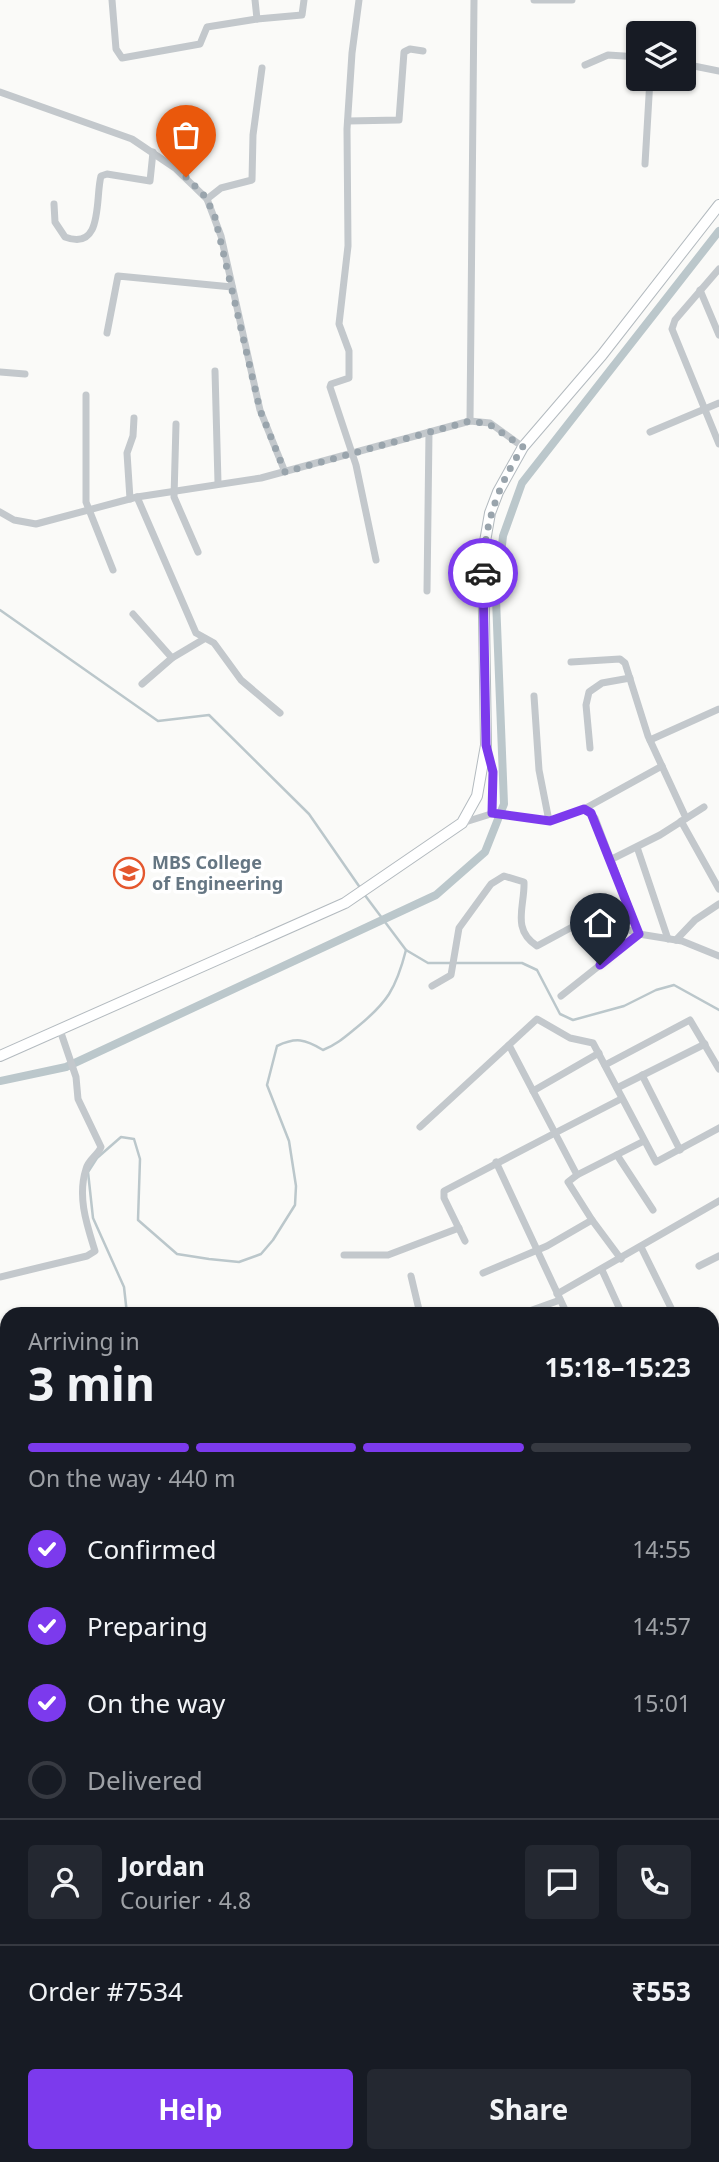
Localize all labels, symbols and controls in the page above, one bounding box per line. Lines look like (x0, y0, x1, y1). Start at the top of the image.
map controls (626, 21, 696, 91)
button: layers (626, 21, 696, 91)
pin (156, 105, 216, 177)
icon: bag (167, 116, 205, 154)
courier (448, 538, 518, 608)
icon: car (464, 554, 502, 592)
place label: MBS College of Engineering (152, 850, 283, 895)
school or university icon: MBS College of Engineering (112, 856, 146, 890)
pin (570, 893, 630, 965)
icon: home (581, 904, 619, 942)
text: Arriving in (28, 1325, 140, 1357)
text: 15:18–15:23 (544, 1349, 691, 1385)
text: 3 min (28, 1352, 155, 1414)
text: On the way · 440 m (28, 1462, 235, 1494)
icon: check (28, 1530, 66, 1568)
text: Confirmed (87, 1531, 217, 1567)
text: 14:55 (632, 1533, 691, 1565)
icon: check (28, 1607, 66, 1645)
text: Preparing (87, 1608, 208, 1644)
text: 14:57 (632, 1610, 691, 1642)
icon: check (28, 1684, 66, 1722)
text: On the way (87, 1685, 225, 1721)
text: 15:01 (632, 1687, 691, 1719)
text: Delivered (87, 1762, 203, 1798)
button: person (28, 1845, 102, 1919)
button: chat (525, 1845, 599, 1919)
button: phone (617, 1845, 691, 1919)
text: Jordan (120, 1848, 205, 1884)
text: Courier · 4.8 (120, 1884, 251, 1916)
text: Order #7534 (28, 1973, 183, 2009)
text: ₹553 (632, 1973, 691, 2009)
button: Help (28, 2069, 353, 2149)
button: Share (367, 2069, 691, 2149)

